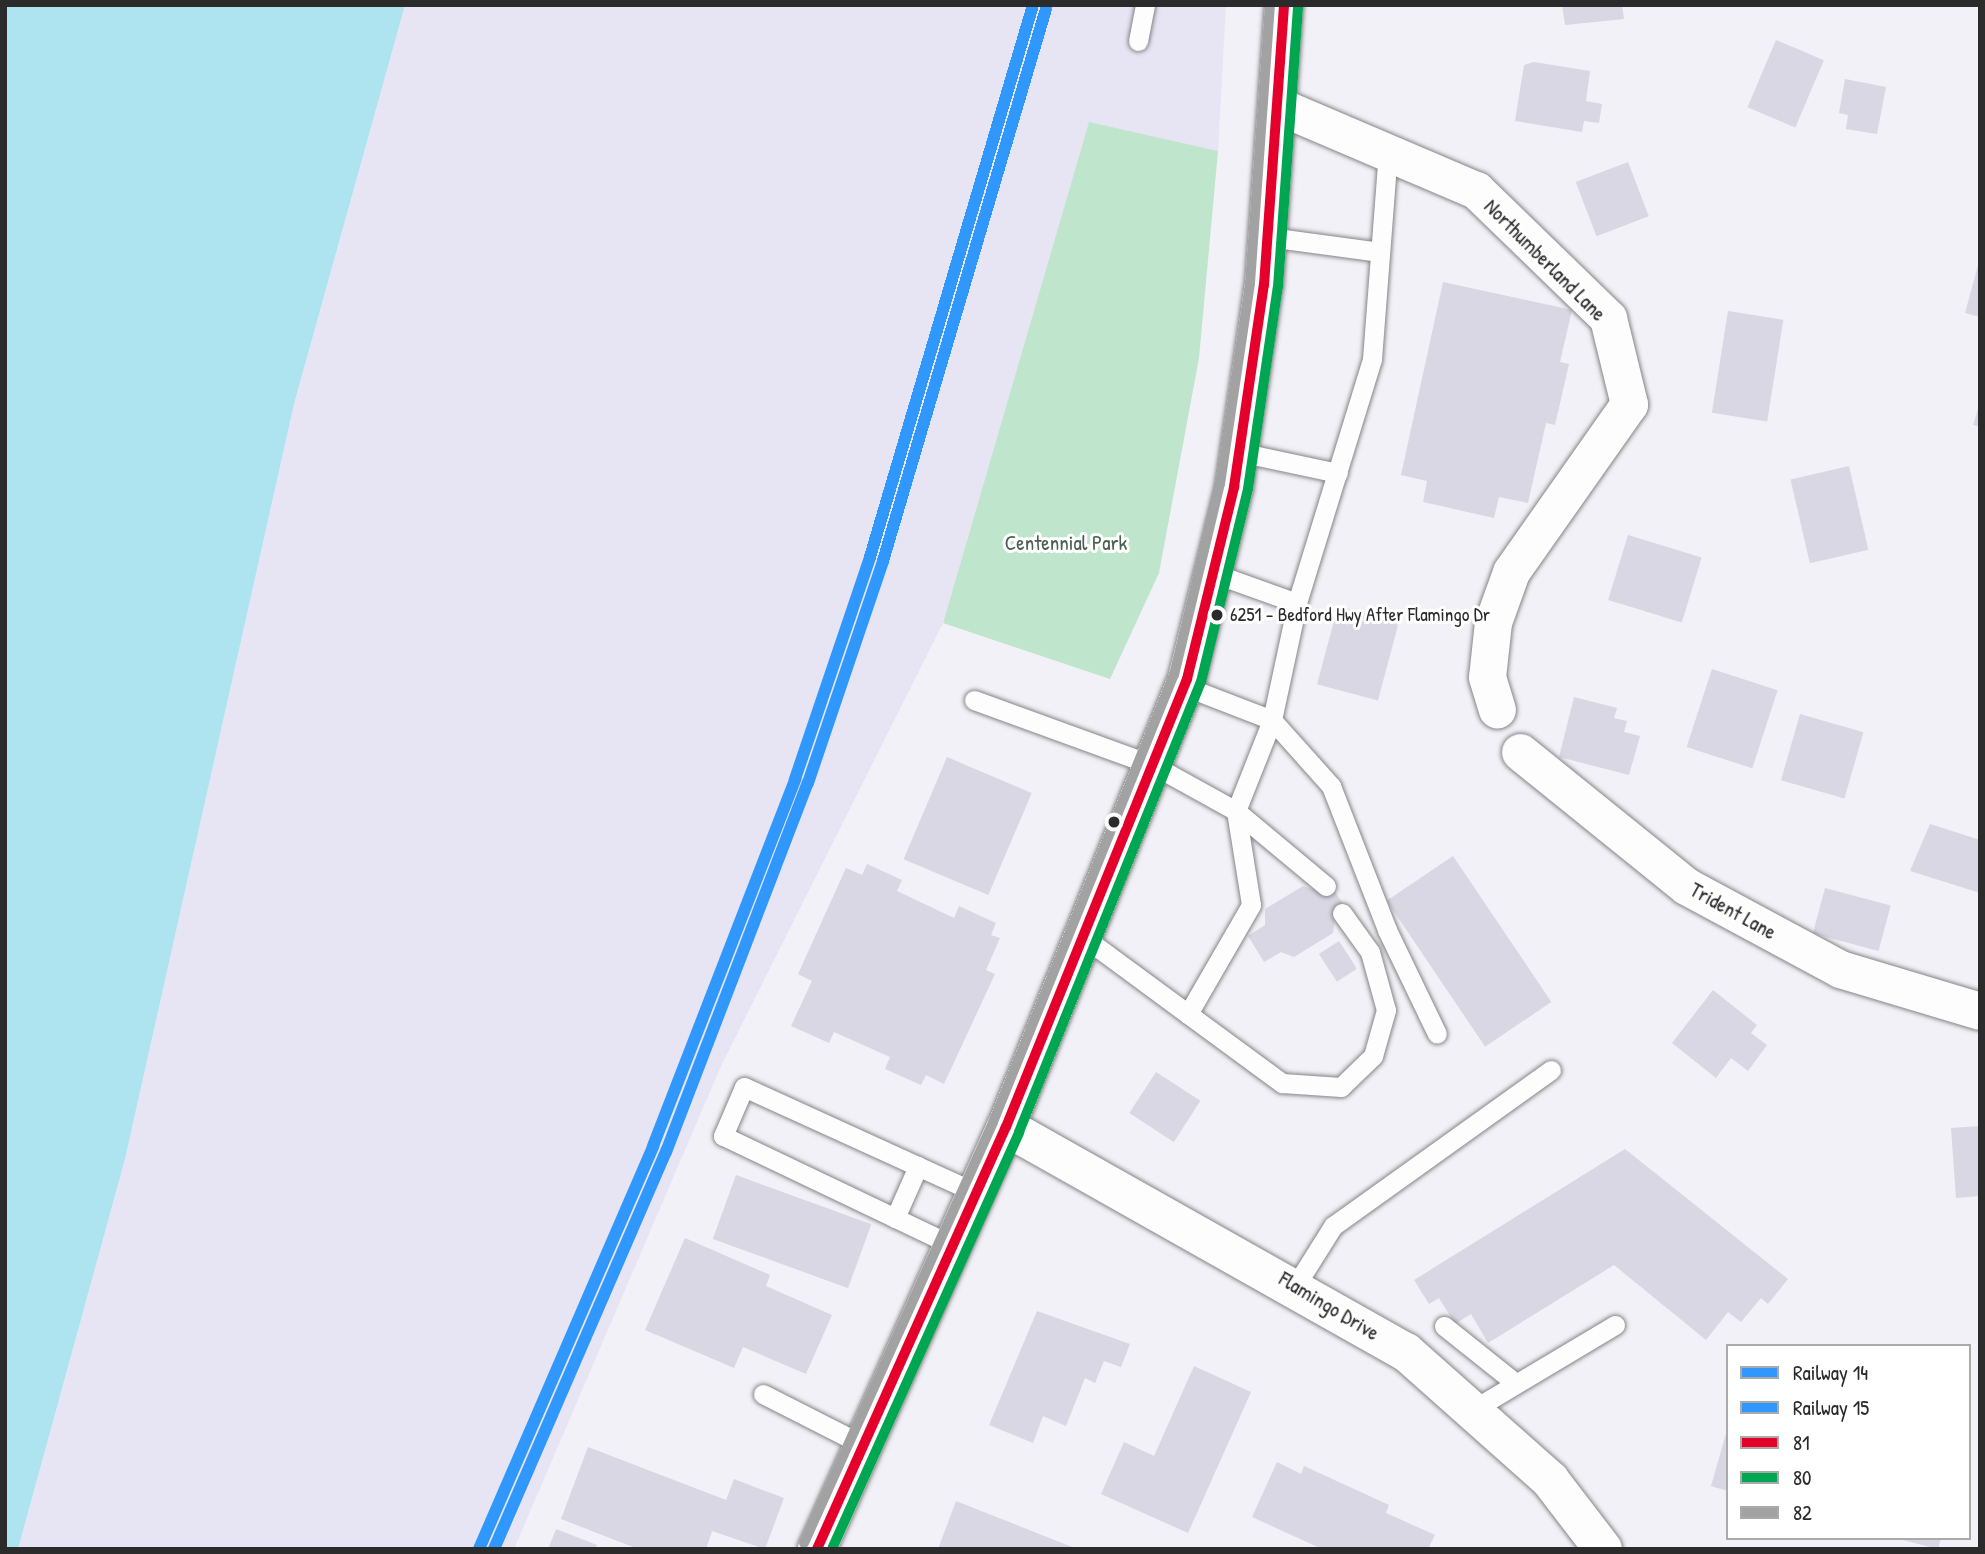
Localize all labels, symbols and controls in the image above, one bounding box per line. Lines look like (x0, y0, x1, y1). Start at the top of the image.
street label: Northumberland Lane (1479, 194, 1611, 326)
park label: Centennial Park (1005, 530, 1127, 556)
place label: 6251 - Bedford Hwy After Flamingo Dr (1230, 604, 1490, 626)
marker: 6251 - Bedford Hwy After Flamingo Dr (1210, 608, 1224, 622)
unlabelled marker (1107, 815, 1121, 829)
street label: Trident Lane (1686, 877, 1780, 945)
street label: Flamingo Drive (1274, 1266, 1384, 1346)
legend (1726, 1344, 1971, 1540)
text: Railway 14 (1793, 1358, 1868, 1387)
text: Railway 15 (1793, 1393, 1869, 1422)
text: 81 (1793, 1428, 1810, 1457)
text: 80 (1793, 1463, 1812, 1492)
text: 82 (1793, 1498, 1812, 1527)

